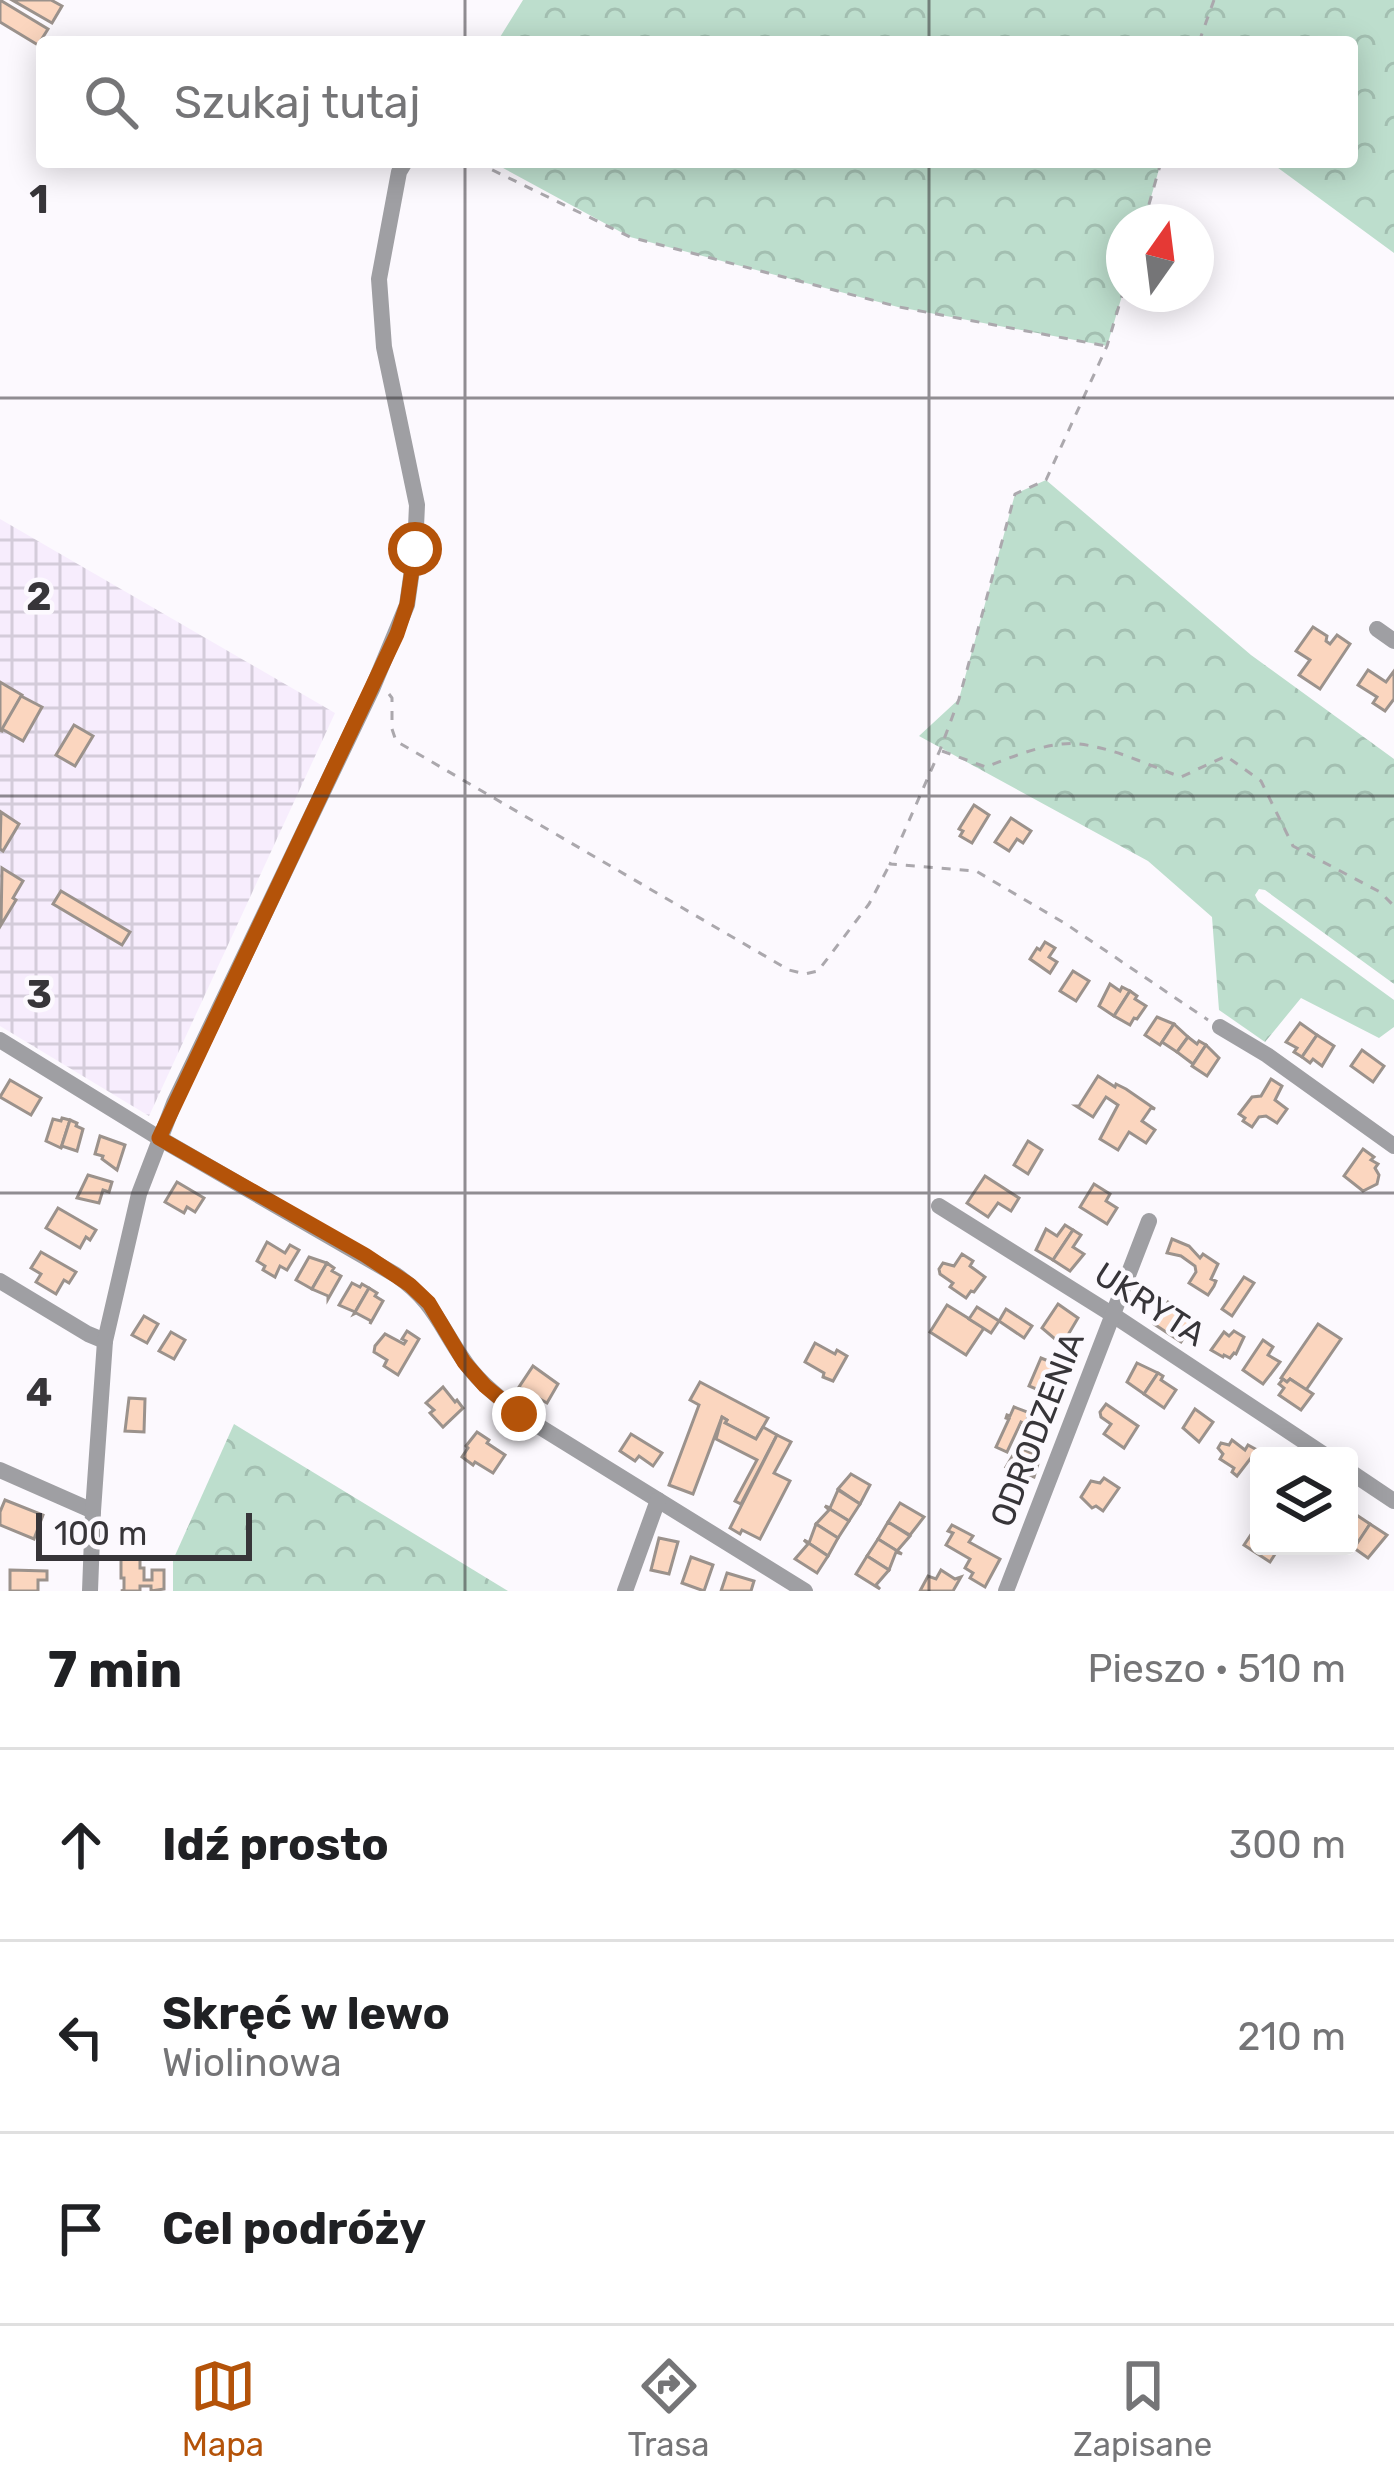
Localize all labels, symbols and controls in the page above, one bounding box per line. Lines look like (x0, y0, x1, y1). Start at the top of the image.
search box (36, 36, 1358, 168)
icon: search (78, 69, 144, 135)
text: Szukaj tutaj (174, 76, 421, 129)
text: 1 (29, 177, 49, 223)
north arrow (1106, 204, 1214, 312)
route start (388, 522, 442, 576)
text: 2 (26, 574, 52, 620)
text: 3 (26, 972, 52, 1018)
street label: UKRYTA (1087, 1254, 1213, 1354)
street label: ODRODZENIA (982, 1326, 1092, 1532)
text: 4 (26, 1370, 52, 1416)
route end (492, 1387, 546, 1441)
map controls (1250, 1447, 1358, 1555)
button: layers (1250, 1447, 1358, 1555)
scale bar (36, 1507, 252, 1560)
text: 100 m (54, 1514, 147, 1553)
text: 7 min (48, 1639, 182, 1700)
text: Pieszo · 510 m (1088, 1646, 1346, 1692)
icon: ahead (48, 1812, 114, 1878)
text: Idź prosto (162, 1818, 389, 1871)
text: 300 m (1229, 1822, 1346, 1868)
text: Skręć w lewo (162, 1987, 450, 2040)
icon: left (48, 2004, 114, 2070)
text: 210 m (1237, 2014, 1346, 2060)
text: Wiolinowa (162, 2040, 342, 2086)
icon: arrive (48, 2196, 114, 2262)
text: Cel podróży (162, 2202, 426, 2255)
tab: Mapa (182, 2353, 264, 2464)
tab: Trasa (628, 2353, 710, 2464)
tab: Zapisane (1073, 2353, 1212, 2464)

